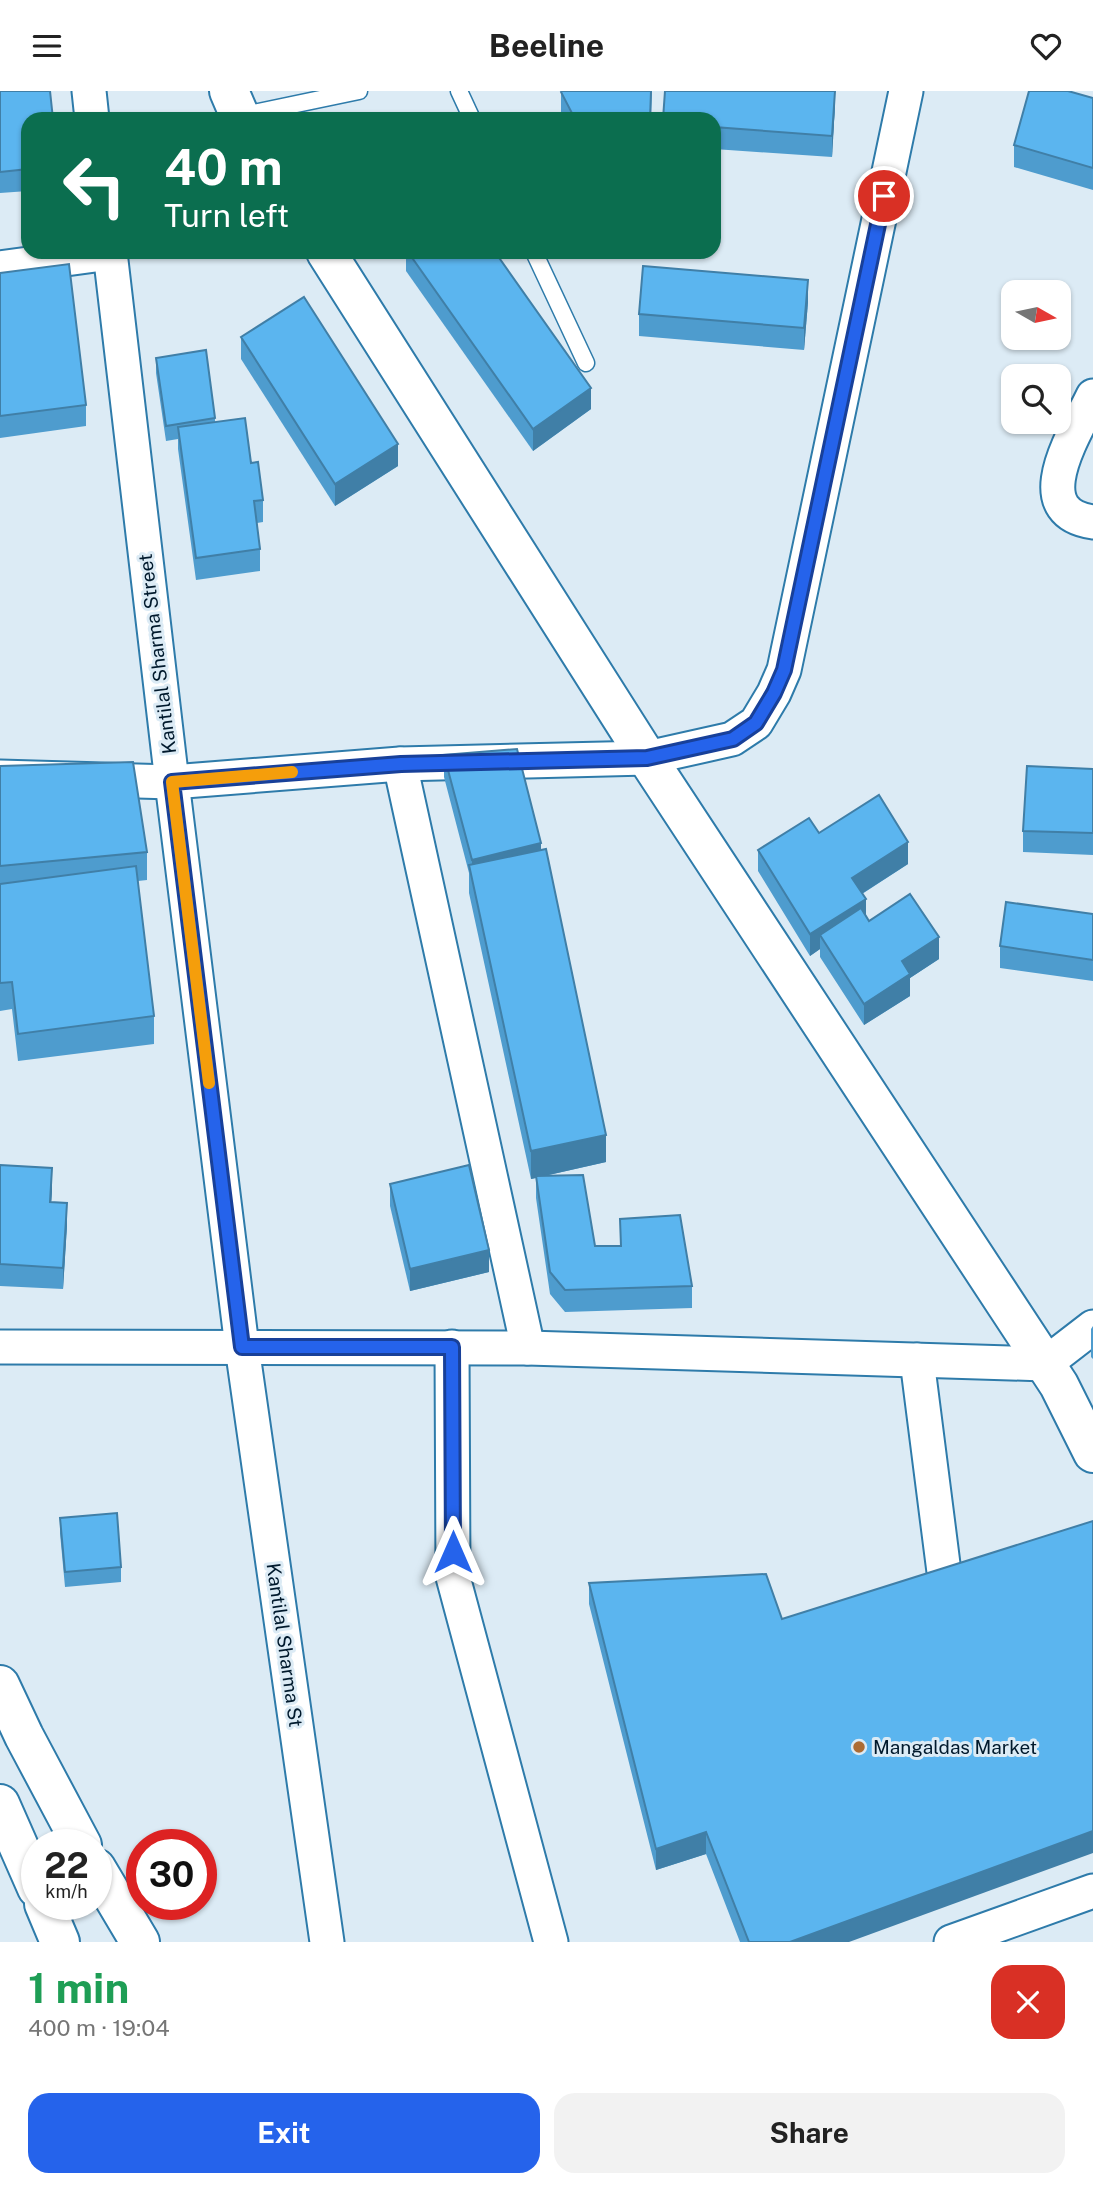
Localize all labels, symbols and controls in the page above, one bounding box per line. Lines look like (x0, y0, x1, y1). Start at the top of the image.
icon: menu (28, 27, 66, 65)
text: Beeline (489, 27, 604, 64)
icon: heart (1027, 27, 1065, 65)
text: 40 m (164, 138, 283, 196)
icon: left (49, 140, 140, 231)
pin (854, 166, 914, 226)
icon: arrive (865, 177, 903, 215)
text: Turn left (164, 197, 289, 234)
north arrow (1001, 280, 1071, 350)
map controls (1001, 280, 1071, 434)
button: search (1001, 364, 1071, 434)
street label: Kantilal Sharma Street (134, 553, 180, 755)
position arrow (416, 1515, 490, 1589)
street label: Kantilal Sharma St (263, 1562, 307, 1728)
place label: Mangaldas Market (873, 1736, 1037, 1758)
marker: Mangaldas Market (851, 1739, 867, 1755)
speed limit sign: 30 (126, 1829, 217, 1920)
text: 22 (44, 1845, 89, 1886)
text: km/h (45, 1881, 88, 1902)
text: 1 min (28, 1963, 129, 2012)
button: close (991, 1965, 1065, 2039)
text: 400 m · 19:04 (28, 2014, 170, 2041)
button: Exit (28, 2093, 540, 2173)
button: Share (554, 2093, 1065, 2173)

